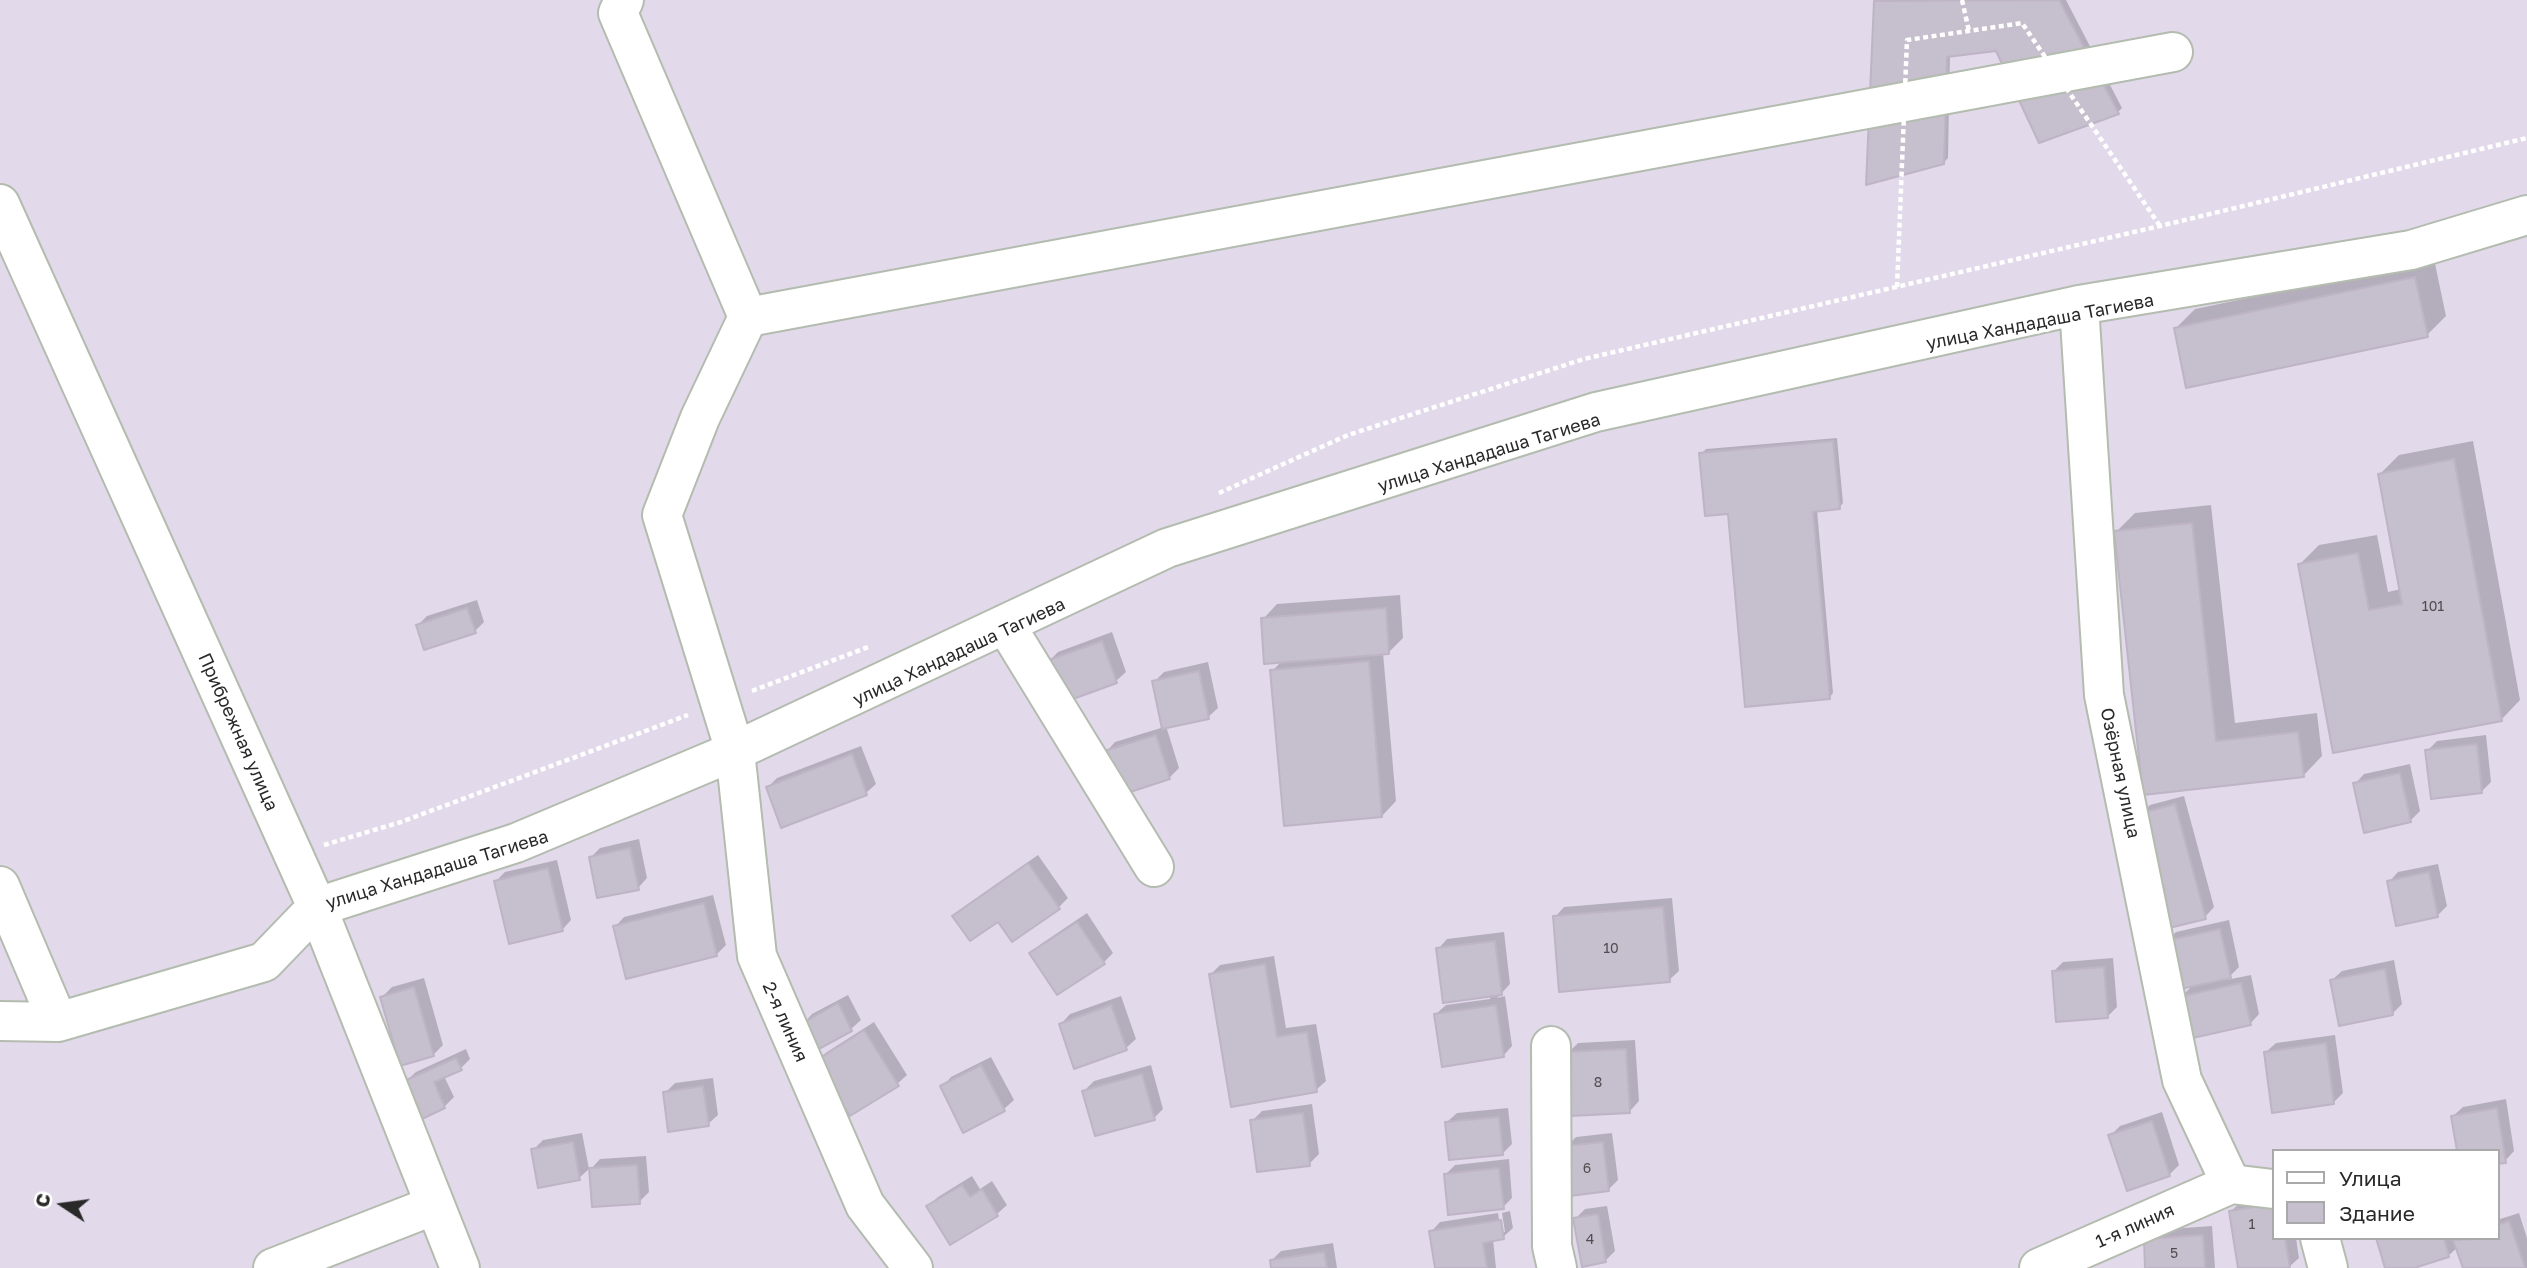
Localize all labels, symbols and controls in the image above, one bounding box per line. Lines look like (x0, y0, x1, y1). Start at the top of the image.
street label: улица Хандадаша Тагиева (1924, 289, 2156, 355)
street label: улица Хандадаша Тагиева (1375, 409, 1603, 497)
street label: улица Хандадаша Тагиева (849, 593, 1069, 711)
house number: 101 (2422, 599, 2444, 615)
street label: Прибрежная улица (193, 650, 283, 814)
street label: Озёрная улица (2096, 706, 2144, 840)
street label: улица Хандадаша Тагиева (323, 826, 551, 914)
house number: 10 (1603, 941, 1619, 957)
street label: 2-я линия (758, 978, 812, 1066)
house number: 8 (1594, 1075, 1602, 1091)
legend (2272, 1149, 2499, 1240)
house number: 6 (1583, 1161, 1591, 1177)
text: Улица (2339, 1165, 2402, 1191)
north arrow (28, 1170, 98, 1240)
text: С (29, 1191, 55, 1209)
street label: 1-я линия (2092, 1199, 2178, 1253)
text: Здание (2339, 1200, 2415, 1226)
house number: 1 (2249, 1217, 2255, 1233)
house number: 4 (1586, 1232, 1594, 1248)
house number: 5 (2170, 1246, 2178, 1262)

